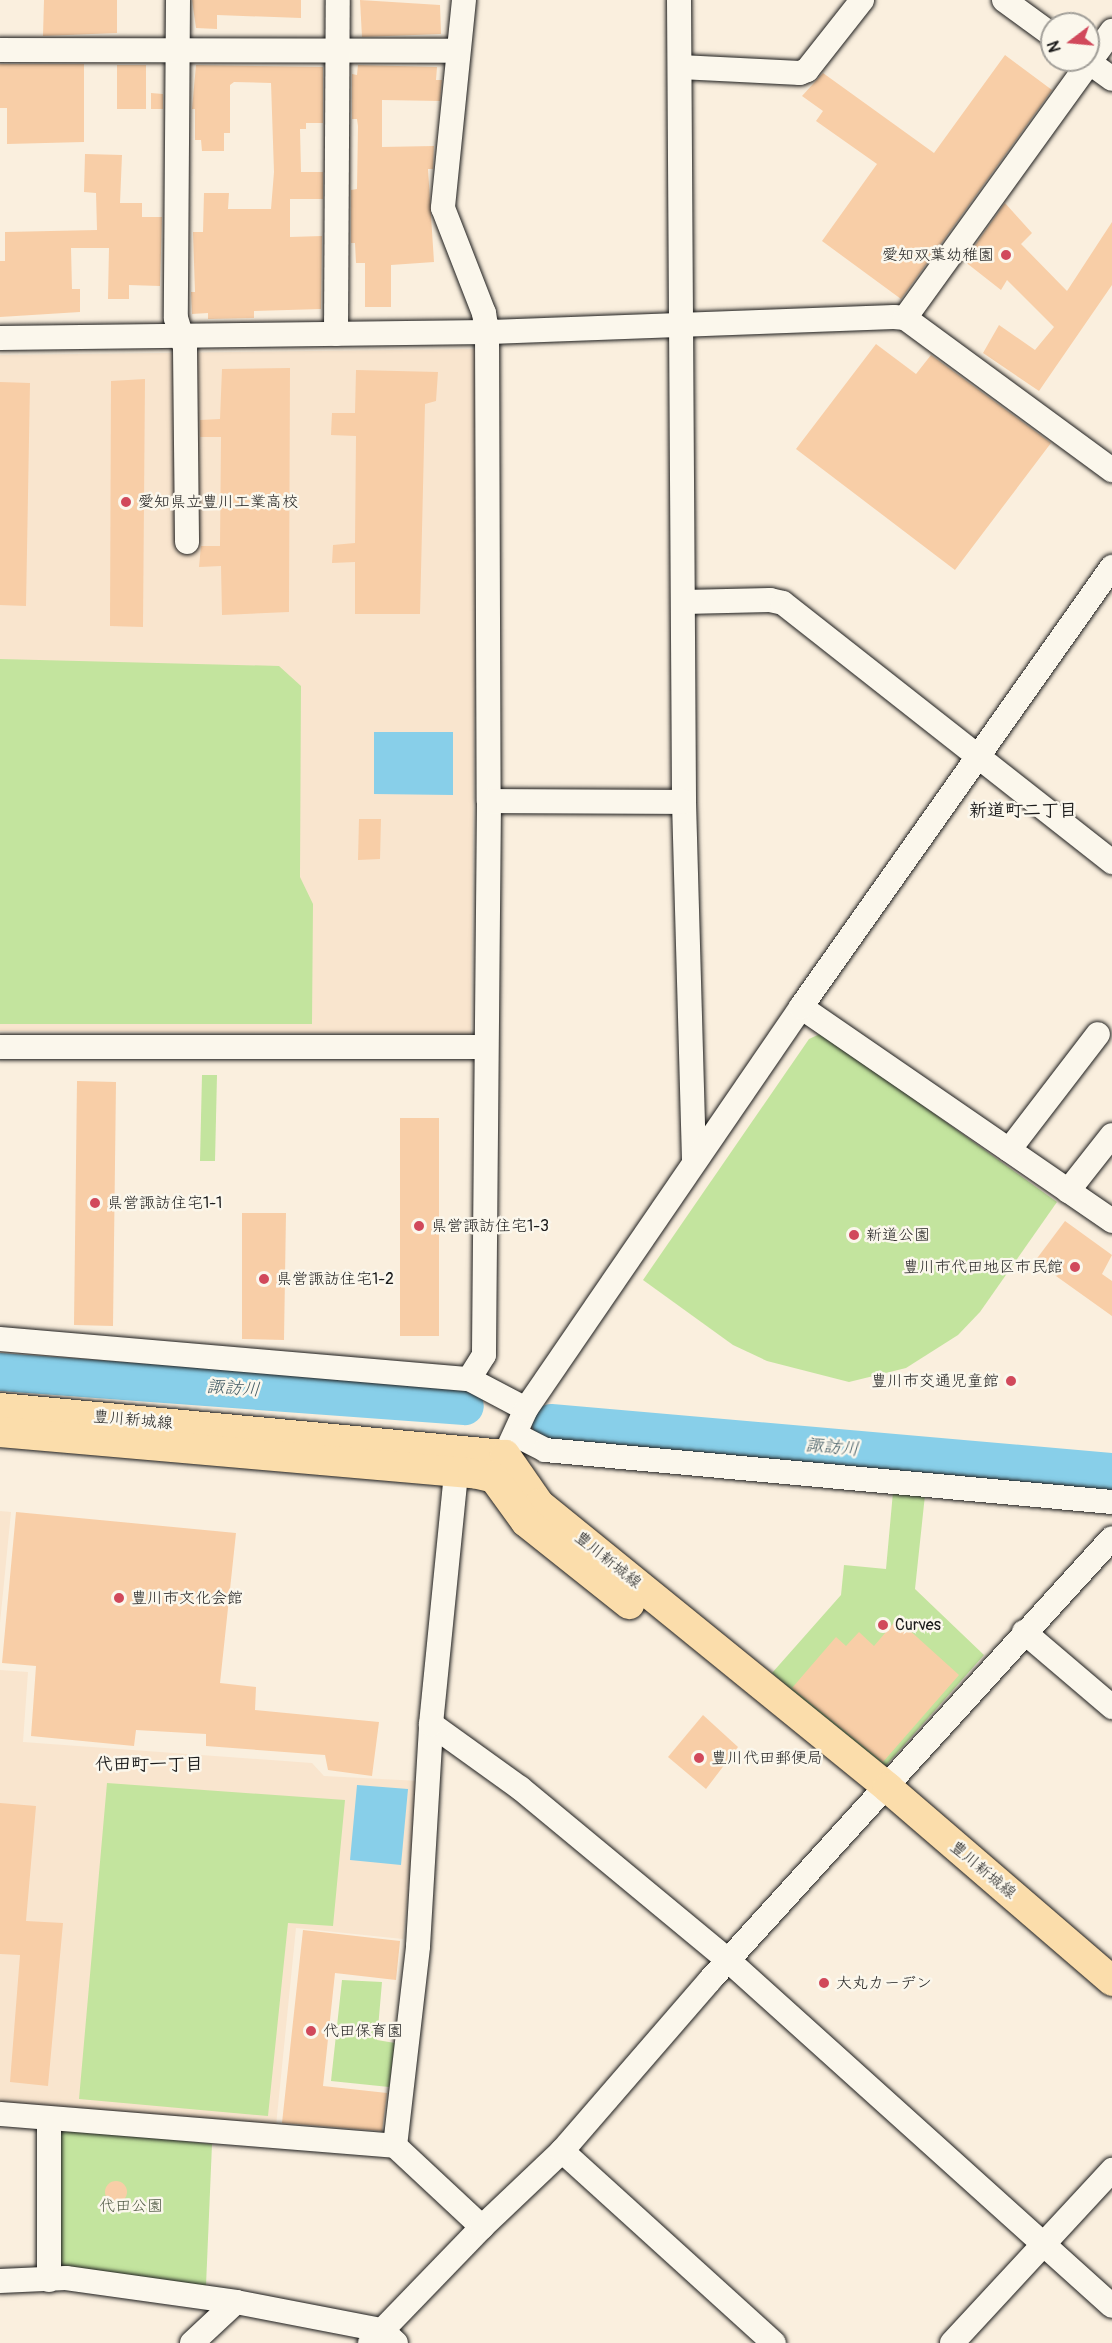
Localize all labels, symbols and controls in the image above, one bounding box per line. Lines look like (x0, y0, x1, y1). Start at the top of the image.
north arrow (1040, 12, 1100, 72)
text: N (1044, 38, 1066, 54)
place label: 愛知双葉幼稚園 (882, 245, 994, 265)
marker: 愛知双葉幼稚園 (999, 248, 1013, 262)
place label: 愛知県立豊川工業高校 (138, 492, 298, 512)
marker: 愛知県立豊川工業高校 (119, 495, 133, 509)
district label: 新道町二丁目 (969, 800, 1077, 822)
place label: 県営諏訪住宅1-1 (107, 1193, 222, 1213)
marker: 県営諏訪住宅1-1 (88, 1196, 102, 1210)
place label: 県営諏訪住宅1-3 (431, 1216, 549, 1236)
marker: 県営諏訪住宅1-3 (412, 1219, 426, 1233)
place label: 新道公園 (866, 1225, 930, 1245)
marker: 新道公園 (847, 1228, 861, 1242)
place label: 豊川市代田地区市民館 (903, 1257, 1063, 1277)
marker: 豊川市代田地区市民館 (1068, 1260, 1082, 1274)
place label: 県営諏訪住宅1-2 (276, 1269, 394, 1289)
marker: 県営諏訪住宅1-2 (257, 1272, 271, 1286)
place label: 豊川市交通児童館 (871, 1371, 999, 1391)
marker: 豊川市交通児童館 (1004, 1374, 1018, 1388)
water label: 諏訪川 (205, 1376, 261, 1402)
street label: 豊川新城線 (92, 1407, 174, 1433)
water label: 諏訪川 (804, 1435, 860, 1461)
street label: 豊川新城線 (571, 1527, 645, 1593)
place label: 豊川市文化会館 (131, 1588, 243, 1608)
marker: 豊川市文化会館 (112, 1591, 126, 1605)
place label: Curves (895, 1615, 941, 1635)
marker: Curves (876, 1618, 890, 1632)
place label: 豊川代田郵便局 (711, 1748, 823, 1768)
marker: 豊川代田郵便局 (692, 1751, 706, 1765)
district label: 代田町一丁目 (95, 1754, 203, 1776)
street label: 豊川新城線 (946, 1837, 1020, 1903)
place label: 大丸カーデン (836, 1973, 932, 1993)
marker: 大丸カーデン (817, 1976, 831, 1990)
place label: 代田保育園 (323, 2021, 403, 2041)
marker: 代田保育園 (304, 2024, 318, 2038)
park label: 代田公園 (99, 2196, 163, 2216)

